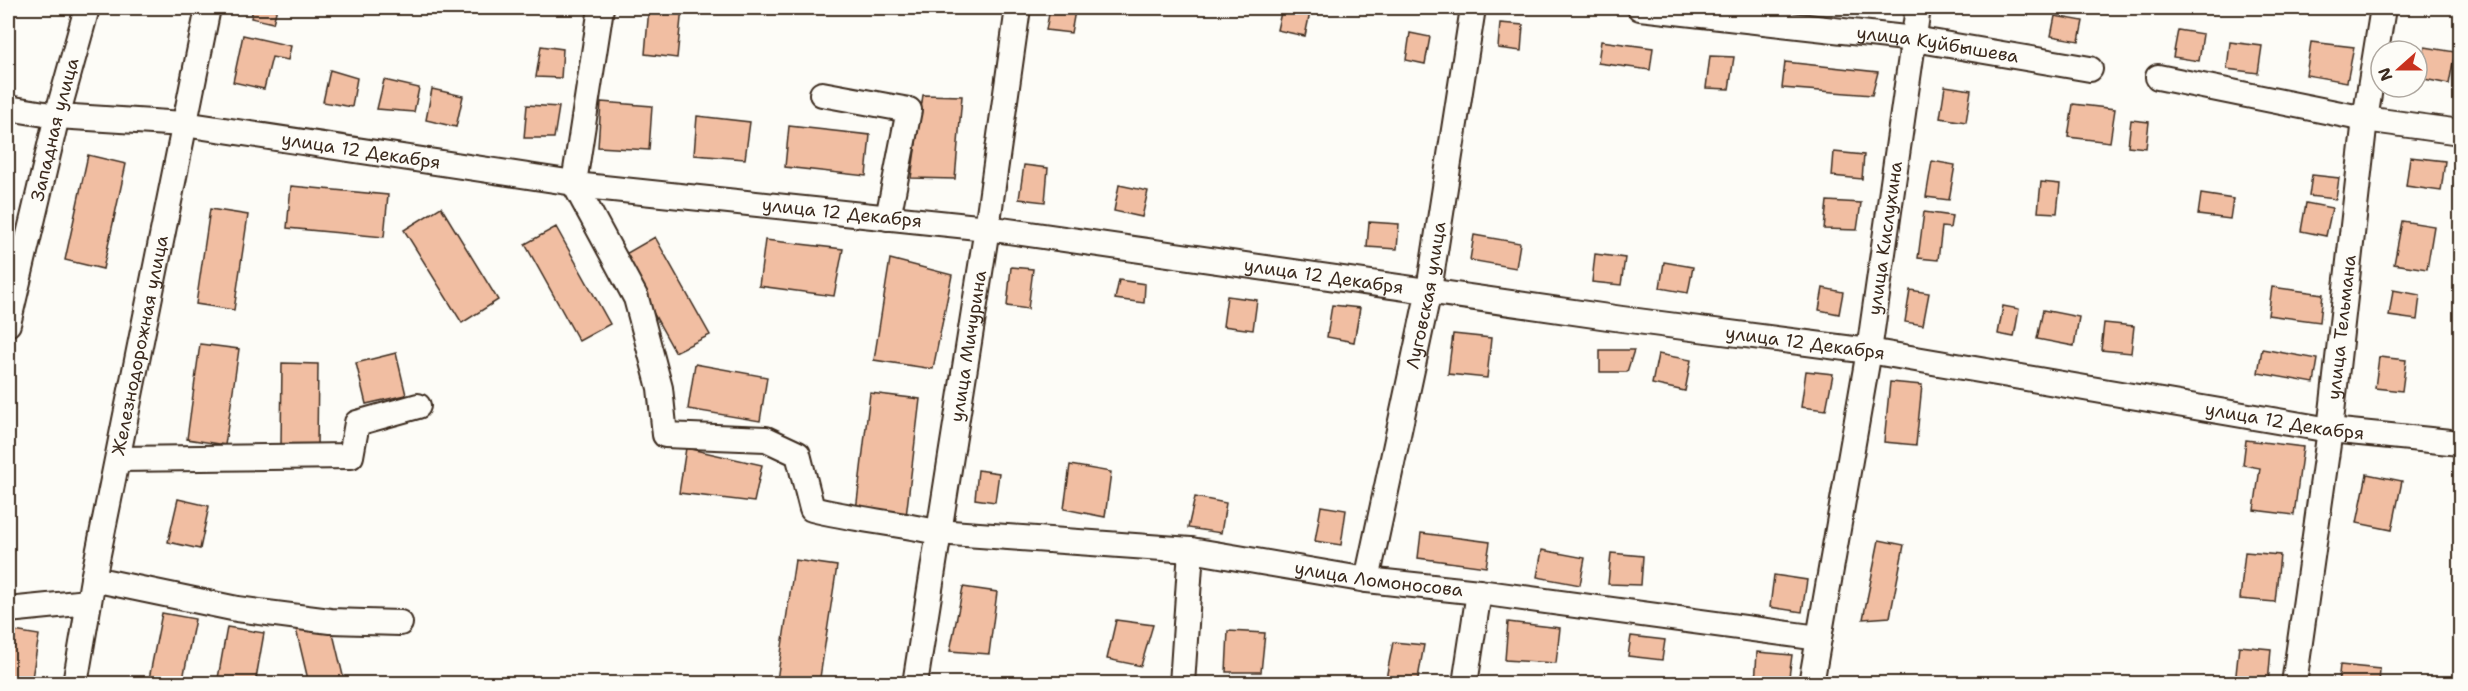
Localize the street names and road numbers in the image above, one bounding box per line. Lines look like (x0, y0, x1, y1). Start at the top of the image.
street label: улица Куйбышева (1855, 21, 2021, 69)
street label: Западная улица (25, 55, 85, 204)
street label: улица 12 Декабря (280, 127, 442, 175)
street label: улица Кислухина (1862, 160, 1908, 317)
street label: улица 12 Декабря (761, 193, 923, 233)
street label: Луговская улица (1400, 220, 1452, 371)
street label: Железнодорожная улица (106, 233, 174, 457)
street label: улица 12 Декабря (1242, 253, 1405, 300)
street label: улица Тельмана (2322, 254, 2362, 401)
street label: улица Мичурина (945, 269, 992, 424)
street label: улица 12 Декабря (1724, 321, 1887, 366)
street label: улица 12 Декабря (2203, 397, 2365, 445)
street label: улица Ломоносова (1293, 556, 1464, 602)

